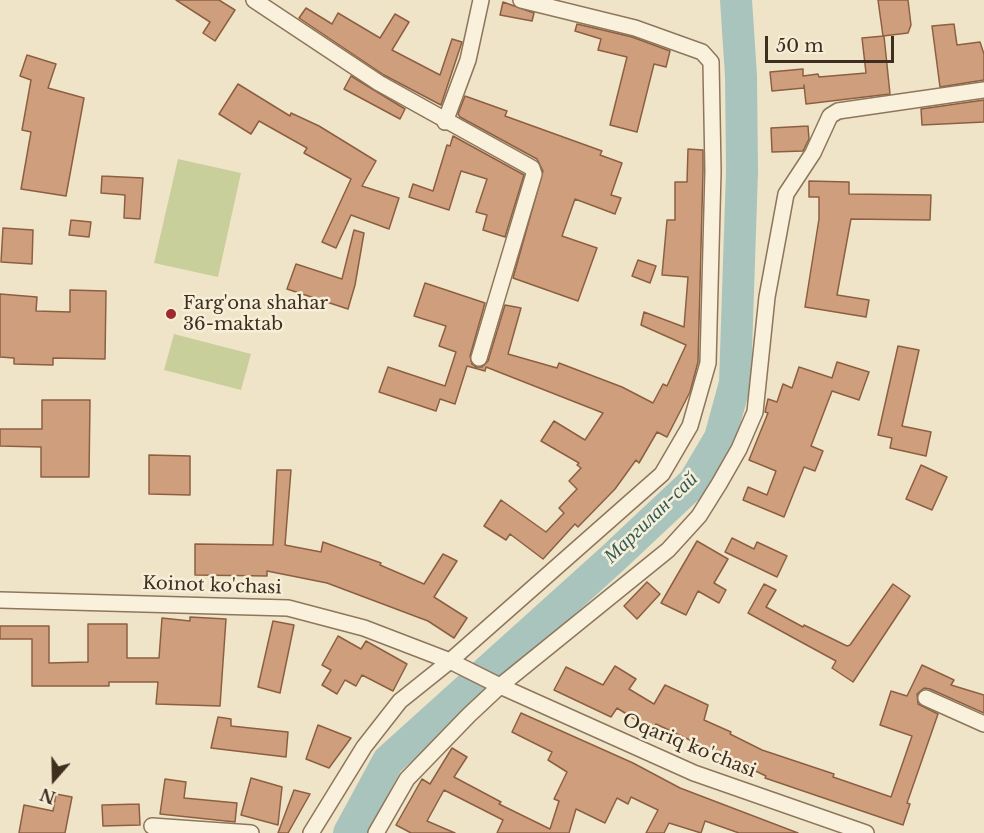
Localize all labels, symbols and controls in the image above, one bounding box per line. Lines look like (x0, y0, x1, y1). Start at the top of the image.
scale bar (768, 24, 897, 62)
text: 50 m (776, 35, 824, 57)
place label: Farg'ona shahar 36-maktab (183, 293, 328, 336)
marker: Farg'ona shahar 36-maktab (164, 307, 178, 321)
water label: Маргилан-сай (599, 467, 703, 569)
street label: Koinot ko'chasi (142, 573, 282, 599)
street label: Oqariq ko'chasi (619, 709, 759, 783)
north arrow (24, 749, 84, 809)
text: N (37, 784, 58, 808)

